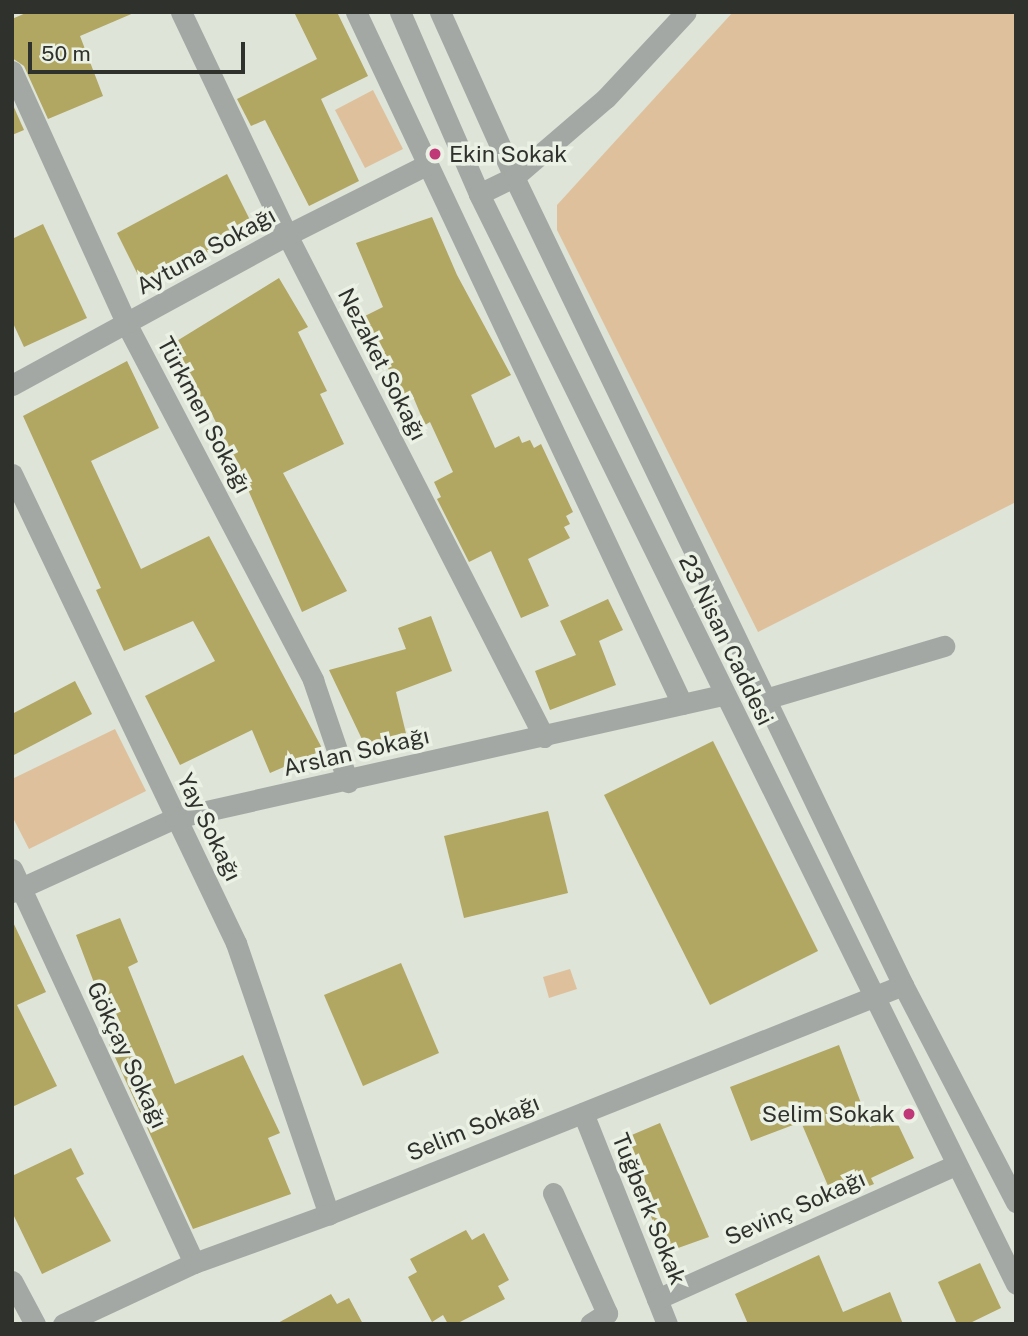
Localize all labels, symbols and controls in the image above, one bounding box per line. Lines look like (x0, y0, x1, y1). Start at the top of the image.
scale bar (32, 28, 248, 72)
text: 50 m (41, 41, 91, 66)
place label: Ekin Sokak (449, 140, 567, 168)
marker: Ekin Sokak (427, 146, 443, 162)
street label: Aytuna Sokağı (132, 201, 280, 301)
street label: Nezaket Sokağı (332, 283, 432, 445)
street label: Türkmen Sokağı (151, 332, 257, 498)
street label: 23 Nisan Caddesi (673, 550, 779, 730)
street label: Arslan Sokağı (280, 722, 432, 782)
street label: Yay Sokağı (171, 769, 247, 885)
street label: Gökçay Sokağı (81, 977, 173, 1133)
street label: Selim Sokağı (403, 1089, 543, 1167)
place label: Selim Sokak (762, 1100, 895, 1128)
marker: Selim Sokak (901, 1106, 917, 1122)
street label: Tuğberk Sokak (606, 1129, 692, 1289)
street label: Sevinç Sokağı (721, 1165, 869, 1251)

